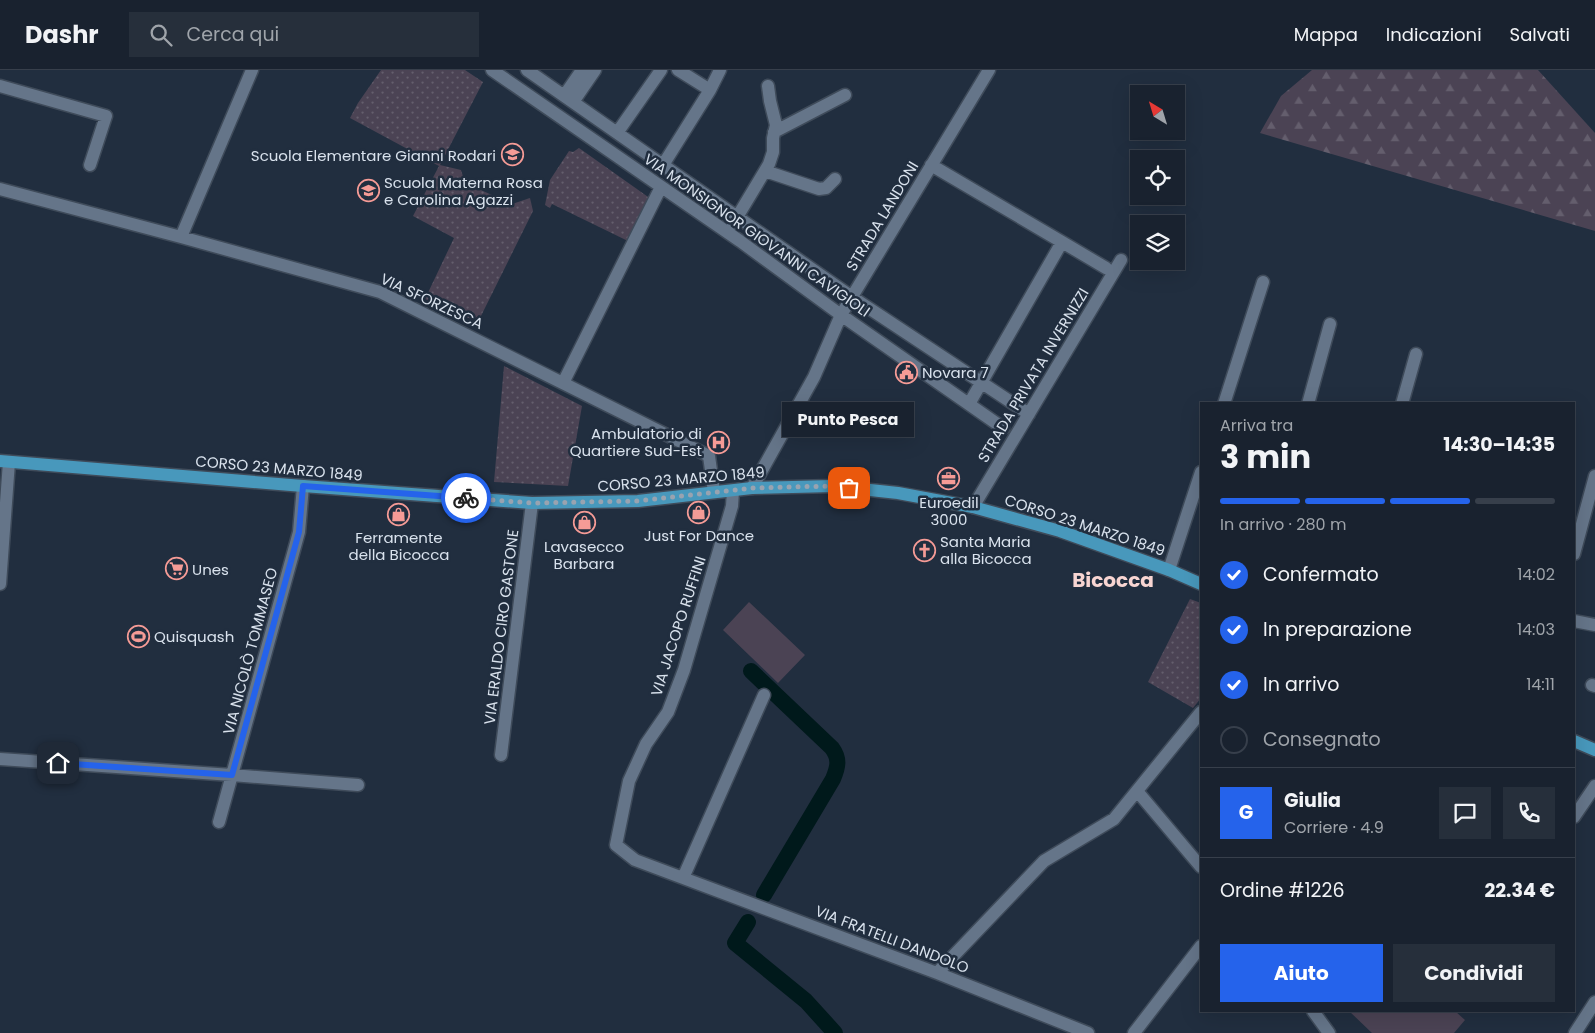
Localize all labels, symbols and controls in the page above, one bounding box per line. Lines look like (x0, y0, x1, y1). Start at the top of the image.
search box (129, 12, 479, 57)
text: Dashr (25, 18, 99, 51)
icon: search (147, 21, 175, 49)
text: Cerca qui (187, 21, 279, 48)
text: Mappa (1294, 22, 1358, 47)
text: Indicazioni (1386, 22, 1482, 47)
text: Salvati (1510, 22, 1570, 47)
north arrow (1130, 85, 1185, 140)
map controls (1130, 85, 1185, 270)
school or university icon: Scuola Elementare Gianni Rodari (500, 143, 524, 167)
place label: Scuola Elementare Gianni Rodari (251, 145, 496, 166)
street label: VIA MONSIGNOR GIOVANNI CAVIGIOLI (640, 148, 874, 322)
button: locate (1130, 150, 1185, 205)
street label: STRADA LANDONI (841, 157, 923, 275)
place label: Scuola Materna Rosa e Carolina Agazzi (384, 172, 543, 210)
school or university icon: Scuola Materna Rosa e Carolina Agazzi (356, 179, 380, 203)
button: layers (1130, 215, 1185, 270)
street label: VIA SFORZESCA (377, 268, 487, 334)
street label: STRADA PRIVATA INVERNIZZI (972, 284, 1094, 466)
public building icon: Novara 7 (894, 360, 918, 384)
place label: Novara 7 (922, 362, 989, 383)
callout: Punto Pesca (783, 403, 915, 438)
text: Punto Pesca (798, 408, 898, 431)
text: Arriva tra (1220, 414, 1293, 437)
place label: Ambulatorio di Quartiere Sud-Est (570, 423, 702, 461)
hospital icon: Ambulatorio di Quartiere Sud-Est (706, 430, 730, 454)
text: 14:30–14:35 (1443, 431, 1555, 458)
text: 3 min (1220, 434, 1311, 479)
street label: CORSO 23 MARZO 1849 (195, 450, 363, 486)
street label: CORSO 23 MARZO 1849 (597, 461, 765, 497)
pin (828, 467, 870, 509)
office icon: Euroedil 3000 (937, 467, 961, 491)
courier (441, 473, 491, 523)
icon: bag (835, 474, 863, 502)
icon: bike (452, 484, 480, 512)
street label: CORSO 23 MARZO 1849 (1002, 489, 1168, 561)
place label: Euroedil 3000 (919, 492, 979, 530)
shop icon: Just For Dance (687, 500, 711, 524)
shop icon: Ferramente della Bicocca (387, 502, 411, 526)
shop icon: Lavasecco Barbara (572, 511, 596, 535)
text: In arrivo · 280 m (1220, 513, 1346, 536)
place label: Just For Dance (644, 525, 754, 546)
place label: Ferramente della Bicocca (349, 527, 449, 565)
street label: VIA ERALDO CIRO GASTONE (479, 528, 523, 726)
place label: Santa Maria alla Bicocca (940, 531, 1032, 569)
place label: Lavasecco Barbara (544, 536, 624, 574)
church icon: Santa Maria alla Bicocca (912, 538, 936, 562)
street label: VIA JACOPO RUFFINI (645, 553, 711, 699)
supermarket icon: Unes (164, 557, 188, 581)
place label: Unes (192, 559, 229, 580)
icon: check (1220, 561, 1248, 589)
text: Confermato (1263, 561, 1379, 588)
text: 14:02 (1517, 563, 1555, 586)
street label: VIA NICOLÒ TOMMASEO (218, 565, 282, 737)
district label: Bicocca (1072, 566, 1154, 594)
icon: check (1220, 616, 1248, 644)
text: In preparazione (1263, 616, 1412, 643)
text: 14:03 (1517, 618, 1555, 641)
sports icon: Quisquash (126, 624, 150, 648)
place label: Quisquash (154, 626, 234, 647)
icon: check (1220, 671, 1248, 699)
text: In arrivo (1263, 671, 1339, 698)
text: 14:11 (1526, 673, 1555, 696)
text: Consegnato (1263, 726, 1381, 753)
pin (37, 742, 79, 784)
icon: home (44, 749, 72, 777)
text: Giulia (1284, 787, 1341, 814)
button: chat (1439, 787, 1491, 839)
button: phone (1503, 787, 1555, 839)
text: G (1239, 799, 1253, 826)
text: Corriere · 4.9 (1284, 816, 1384, 839)
text: Ordine #1226 (1220, 877, 1345, 904)
text: 22.34 € (1484, 877, 1555, 904)
street label: VIA FRATELLI DANDOLO (812, 900, 972, 978)
button: Aiuto (1220, 944, 1383, 1002)
button: Condividi (1393, 944, 1555, 1002)

